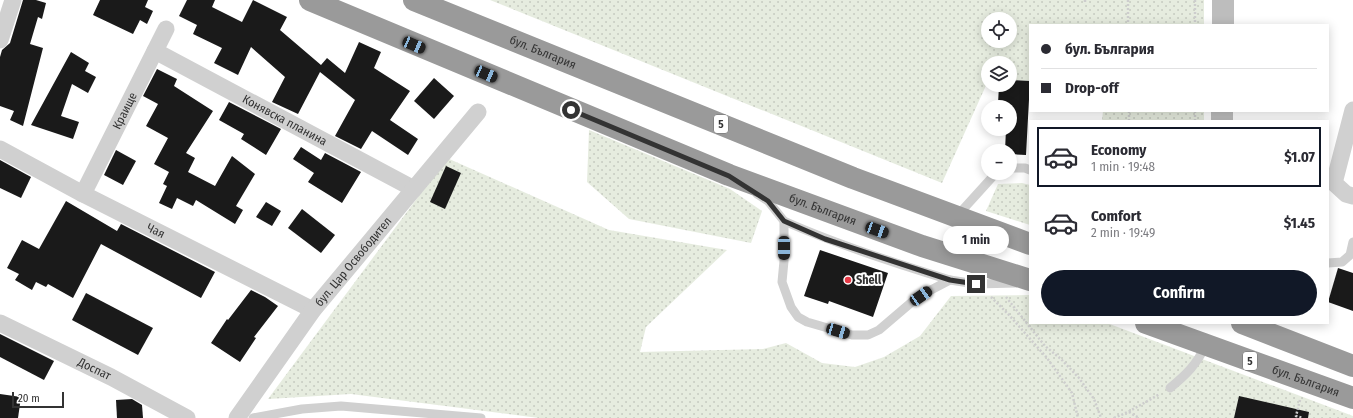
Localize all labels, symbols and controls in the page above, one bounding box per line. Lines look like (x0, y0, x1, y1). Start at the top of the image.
map controls (981, 12, 1017, 180)
button: locate (981, 12, 1017, 48)
street label: бул. България (508, 33, 578, 72)
car (401, 35, 427, 55)
text: бул. България (1065, 40, 1154, 58)
button: layers (981, 56, 1017, 92)
car (473, 64, 499, 84)
text: Drop-off (1065, 79, 1119, 97)
street label: Краище (110, 90, 140, 132)
street label: Конявска планина (240, 92, 330, 148)
button: + (981, 100, 1017, 136)
route start (562, 101, 580, 119)
road number: 5 (714, 115, 728, 133)
icon: car (1043, 139, 1079, 175)
text: Economy (1091, 141, 1146, 159)
button: − (981, 144, 1017, 180)
text: $1.07 (1284, 148, 1315, 166)
text: 1 min · 19:48 (1091, 159, 1155, 174)
street label: бул. България (787, 191, 858, 228)
icon: car (1043, 205, 1079, 241)
text: Comfort (1091, 207, 1142, 225)
street label: бул. Цар Освободител (312, 214, 394, 309)
text: $1.45 (1284, 214, 1315, 232)
street label: Чая (144, 220, 167, 241)
car (864, 220, 890, 240)
text: 2 min · 19:49 (1091, 225, 1155, 240)
callout: 1 min (943, 226, 1009, 254)
text: 1 min (962, 232, 990, 247)
car (778, 236, 790, 260)
button: Confirm (1041, 270, 1317, 316)
place label: Shell (856, 273, 882, 287)
marker: Shell (843, 275, 853, 285)
route end (967, 275, 985, 293)
car (908, 284, 934, 308)
car (825, 322, 851, 340)
road number: 5 (1243, 352, 1257, 370)
street label: Доспат (75, 355, 113, 383)
street label: бул. България (1270, 362, 1341, 399)
scale bar (12, 390, 64, 409)
text: 20 m (18, 392, 40, 405)

